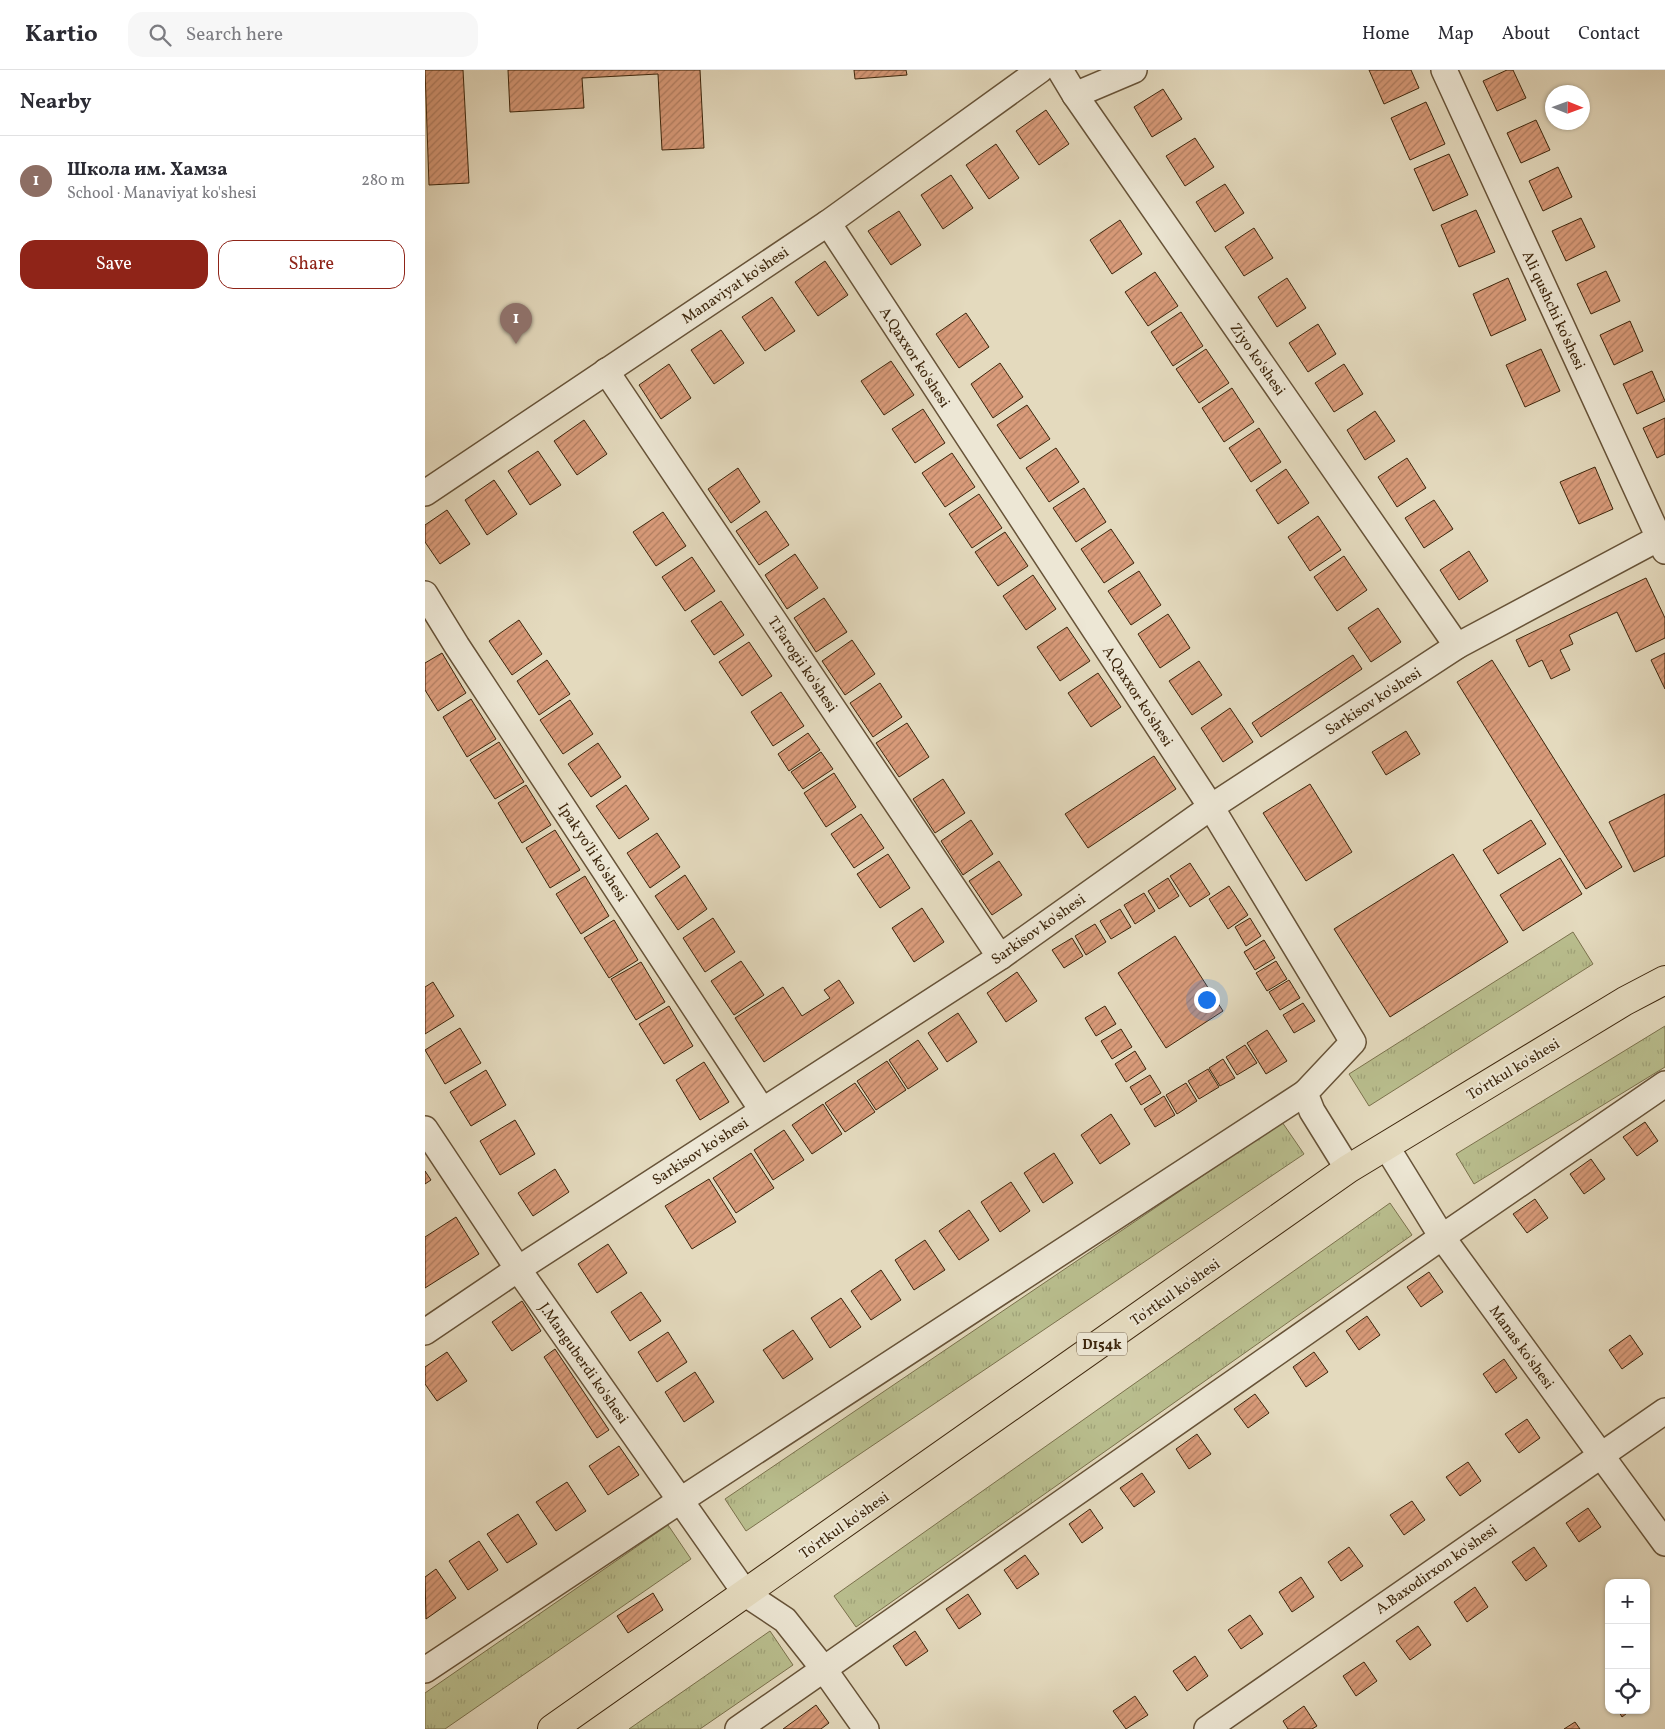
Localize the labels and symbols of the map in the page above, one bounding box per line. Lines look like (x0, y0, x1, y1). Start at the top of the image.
north arrow (1545, 85, 1590, 130)
street label: Manaviyat ko'shesi (678, 243, 794, 330)
street label: Ali qushchi ko'shesi (1516, 248, 1589, 373)
pin: 1 (500, 303, 532, 344)
street label: A.Qaxxor ko'shesi (873, 303, 954, 412)
street label: Ziyo ko'shesi (1224, 319, 1290, 400)
street label: T.Farogii ko'shesi (762, 613, 842, 717)
street label: A.Qaxxor ko'shesi (1096, 642, 1177, 751)
street label: Sarkisov ko'shesi (1322, 663, 1426, 741)
street label: Ipak yo'li ko'shesi (552, 799, 632, 906)
street label: Sarkisov ko'shesi (987, 890, 1090, 971)
your location (1194, 987, 1220, 1013)
street label: To'rtkul ko'shesi (1463, 1034, 1564, 1106)
street label: Sarkisov ko'shesi (649, 1113, 753, 1191)
street label: To'rtkul ko'shesi (1127, 1255, 1225, 1332)
street label: J.Manguberdi ko'shesi (533, 1299, 633, 1429)
street label: Manas ko'shesi (1483, 1302, 1558, 1394)
road number: D154k (1077, 1332, 1127, 1356)
street label: To'rtkul ko'shesi (796, 1488, 894, 1565)
street label: A.Baxodirxon ko'shesi (1372, 1520, 1502, 1620)

